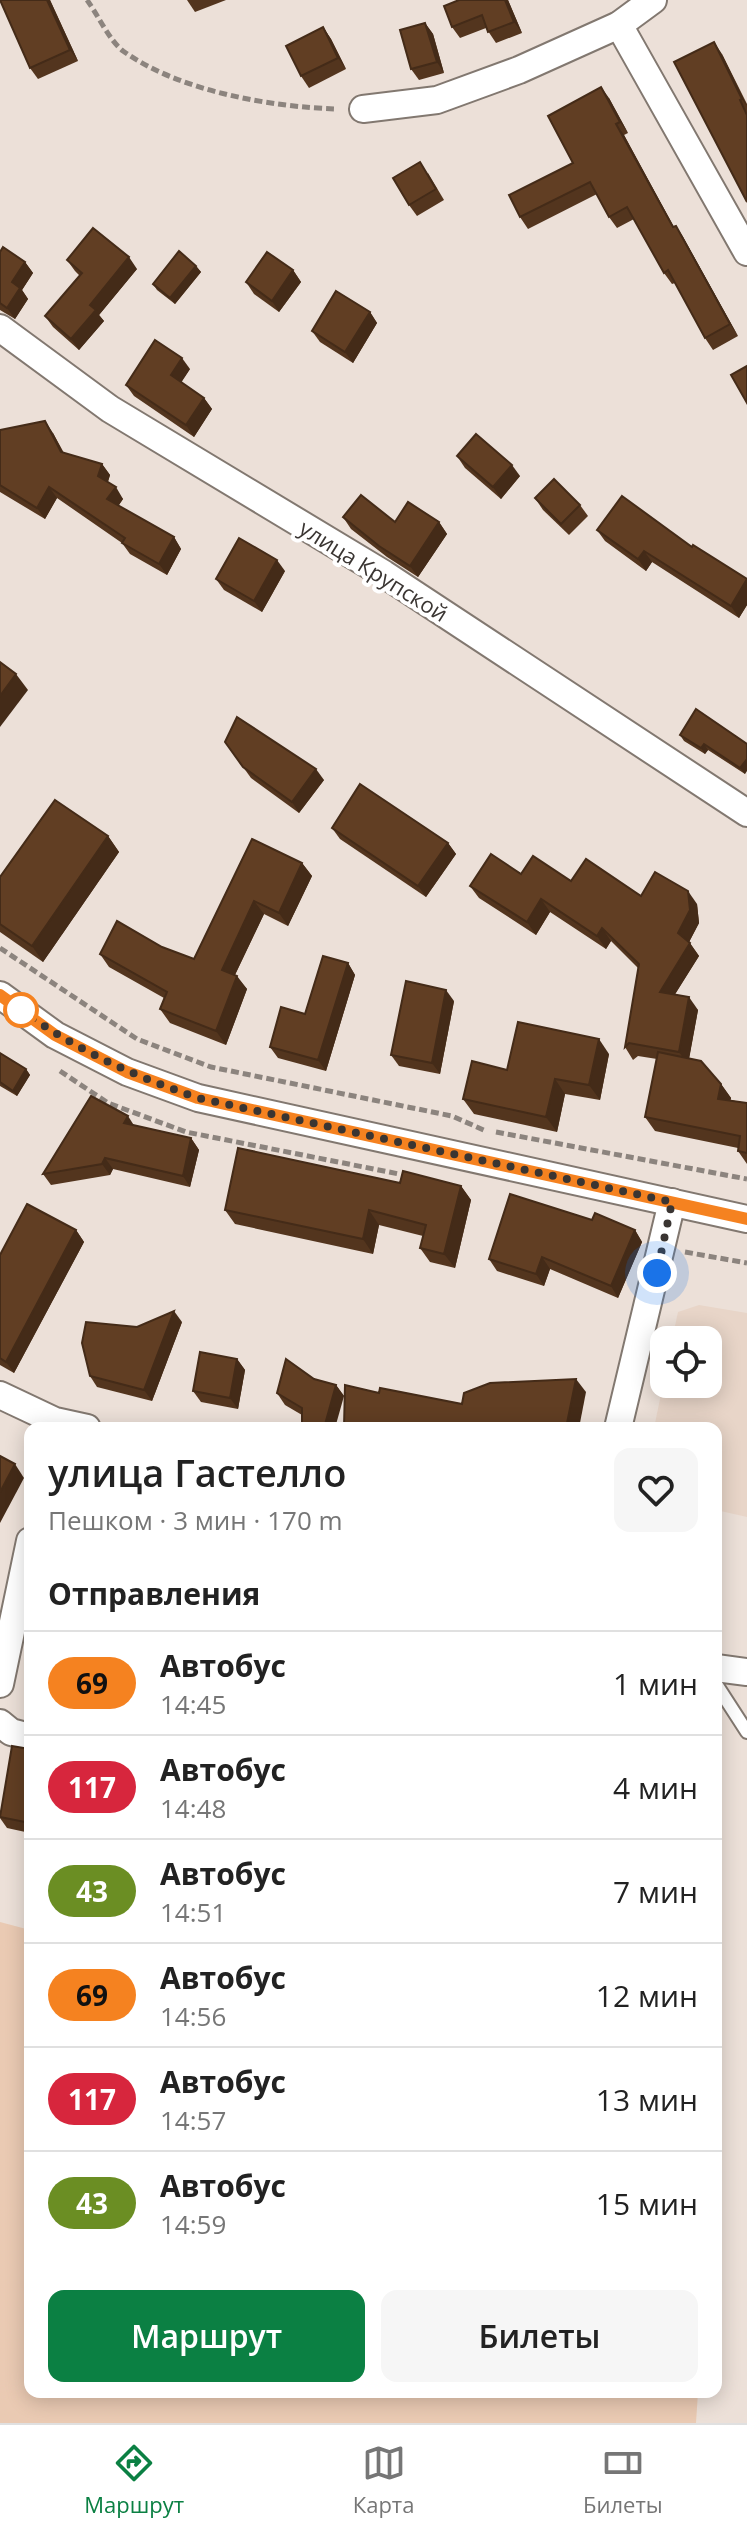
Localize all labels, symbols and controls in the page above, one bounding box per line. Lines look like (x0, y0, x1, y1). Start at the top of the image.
street label: улица Крупской (294, 512, 454, 628)
unlabelled marker (4, 993, 38, 1027)
your location (637, 1253, 677, 1293)
map controls (650, 1326, 722, 1398)
button: locate (650, 1326, 722, 1398)
text: улица Гастелло (48, 1446, 346, 1498)
button: heart (614, 1448, 698, 1532)
text: Пешком · 3 мин · 170 m (48, 1502, 343, 1538)
text: Отправления (48, 1573, 260, 1614)
text: Автобус (160, 1645, 286, 1686)
text: 1 мин (613, 1663, 698, 1704)
text: 69 (76, 1664, 108, 1702)
text: 14:45 (160, 1686, 226, 1722)
text: Автобус (160, 1749, 286, 1790)
text: 4 мин (613, 1767, 698, 1808)
text: 117 (68, 1768, 116, 1806)
text: 14:48 (160, 1790, 226, 1826)
text: Автобус (160, 1853, 286, 1894)
text: 7 мин (613, 1871, 698, 1912)
text: 43 (76, 1872, 108, 1910)
text: 14:51 (160, 1894, 226, 1930)
text: Автобус (160, 1957, 286, 1998)
text: 12 мин (596, 1975, 698, 2016)
text: 69 (76, 1976, 108, 2014)
text: 14:56 (160, 1998, 226, 2034)
text: Автобус (160, 2061, 286, 2102)
text: 13 мин (596, 2079, 698, 2120)
text: 117 (68, 2080, 116, 2118)
text: 14:57 (160, 2102, 226, 2138)
text: Автобус (160, 2165, 286, 2206)
text: 15 мин (596, 2183, 698, 2224)
text: 43 (76, 2184, 108, 2222)
text: 14:59 (160, 2206, 226, 2242)
button: Маршрут (48, 2290, 365, 2382)
button: Билеты (381, 2290, 698, 2382)
tab: Маршрут (84, 2441, 184, 2519)
tab: Карта (353, 2441, 414, 2519)
tab: Билеты (583, 2441, 663, 2519)

